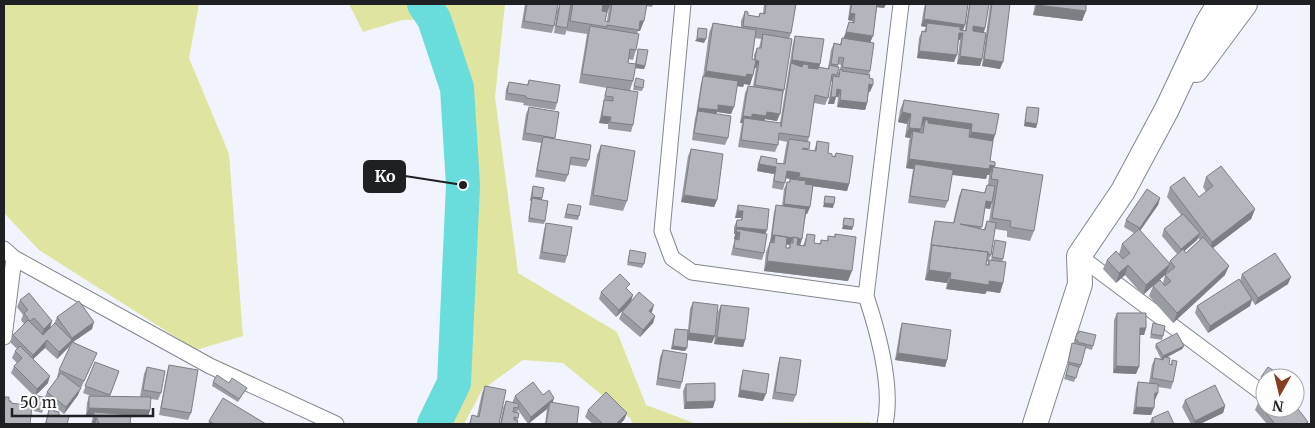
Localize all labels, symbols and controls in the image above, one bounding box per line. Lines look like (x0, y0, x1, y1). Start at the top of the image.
callout: Ko (364, 161, 405, 192)
text: Ko (374, 166, 396, 186)
north arrow (1255, 368, 1305, 418)
scale bar (12, 386, 154, 418)
text: 50 m (20, 393, 57, 412)
text: N (1271, 396, 1285, 416)

